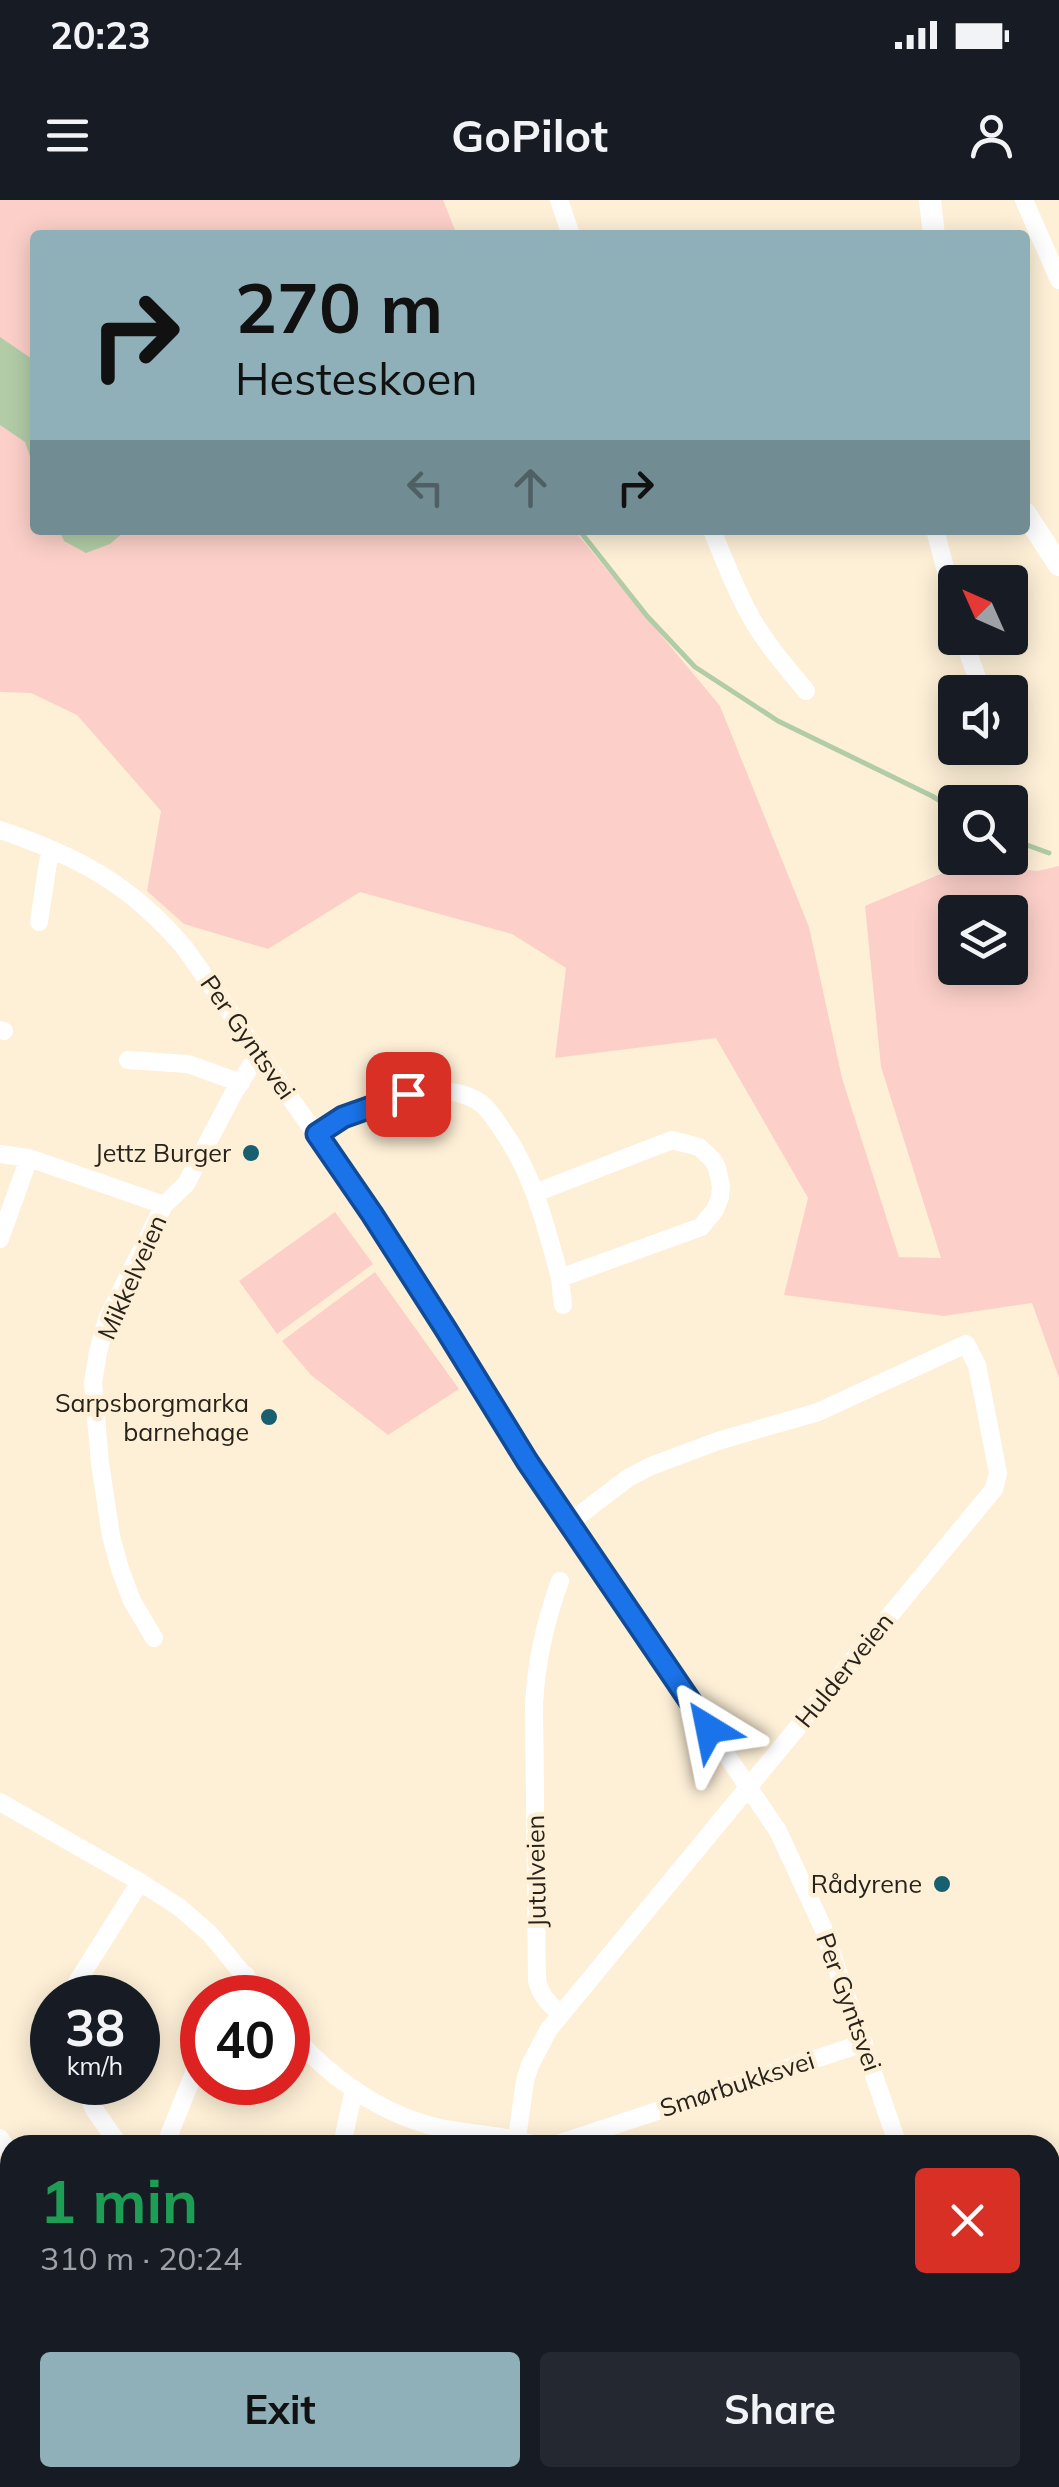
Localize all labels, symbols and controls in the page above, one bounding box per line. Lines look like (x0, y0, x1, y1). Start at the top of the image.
text: 20:23 (50, 11, 151, 59)
text: GoPilot (451, 107, 608, 163)
icon: menu (40, 108, 95, 163)
icon: person (964, 108, 1019, 163)
text: 270 m (235, 263, 443, 351)
icon: right (70, 270, 200, 400)
text: Hesteskoen (235, 350, 478, 406)
icon: left (398, 460, 453, 515)
icon: ahead (503, 460, 558, 515)
icon: right (608, 460, 663, 515)
north arrow (938, 565, 1028, 655)
map controls (938, 565, 1028, 985)
button: sound (938, 675, 1028, 765)
button: search (938, 785, 1028, 875)
button: layers (938, 895, 1028, 985)
street label: Per Gyntsvei (194, 969, 303, 1105)
pin (366, 1052, 451, 1137)
icon: arrive (381, 1067, 436, 1122)
place label: Jettz Burger (94, 1137, 231, 1168)
marker: Jettz Burger (240, 1142, 262, 1164)
street label: Mikkelveien (90, 1210, 173, 1344)
place label: Sarpsborgmarka barnehage (55, 1387, 249, 1447)
marker: Sarpsborgmarka barnehage (258, 1406, 280, 1428)
street label: Hulderveien (788, 1606, 899, 1733)
position arrow (657, 1677, 761, 1781)
street label: Jutulveien (519, 1814, 552, 1928)
place label: Rådyrene (811, 1868, 922, 1899)
marker: Rådyrene (931, 1873, 953, 1895)
street label: Per Gyntsvei (810, 1929, 889, 2075)
speed limit sign: 40 (180, 1975, 310, 2105)
text: 38 (65, 1996, 125, 2059)
street label: Smørbukksvei (656, 2044, 818, 2123)
text: km/h (67, 2050, 123, 2081)
text: 1 min (40, 2163, 198, 2238)
button: close (915, 2168, 1020, 2273)
text: 310 m · 20:24 (40, 2238, 242, 2278)
button: Exit (40, 2352, 520, 2467)
button: Share (540, 2352, 1020, 2467)

